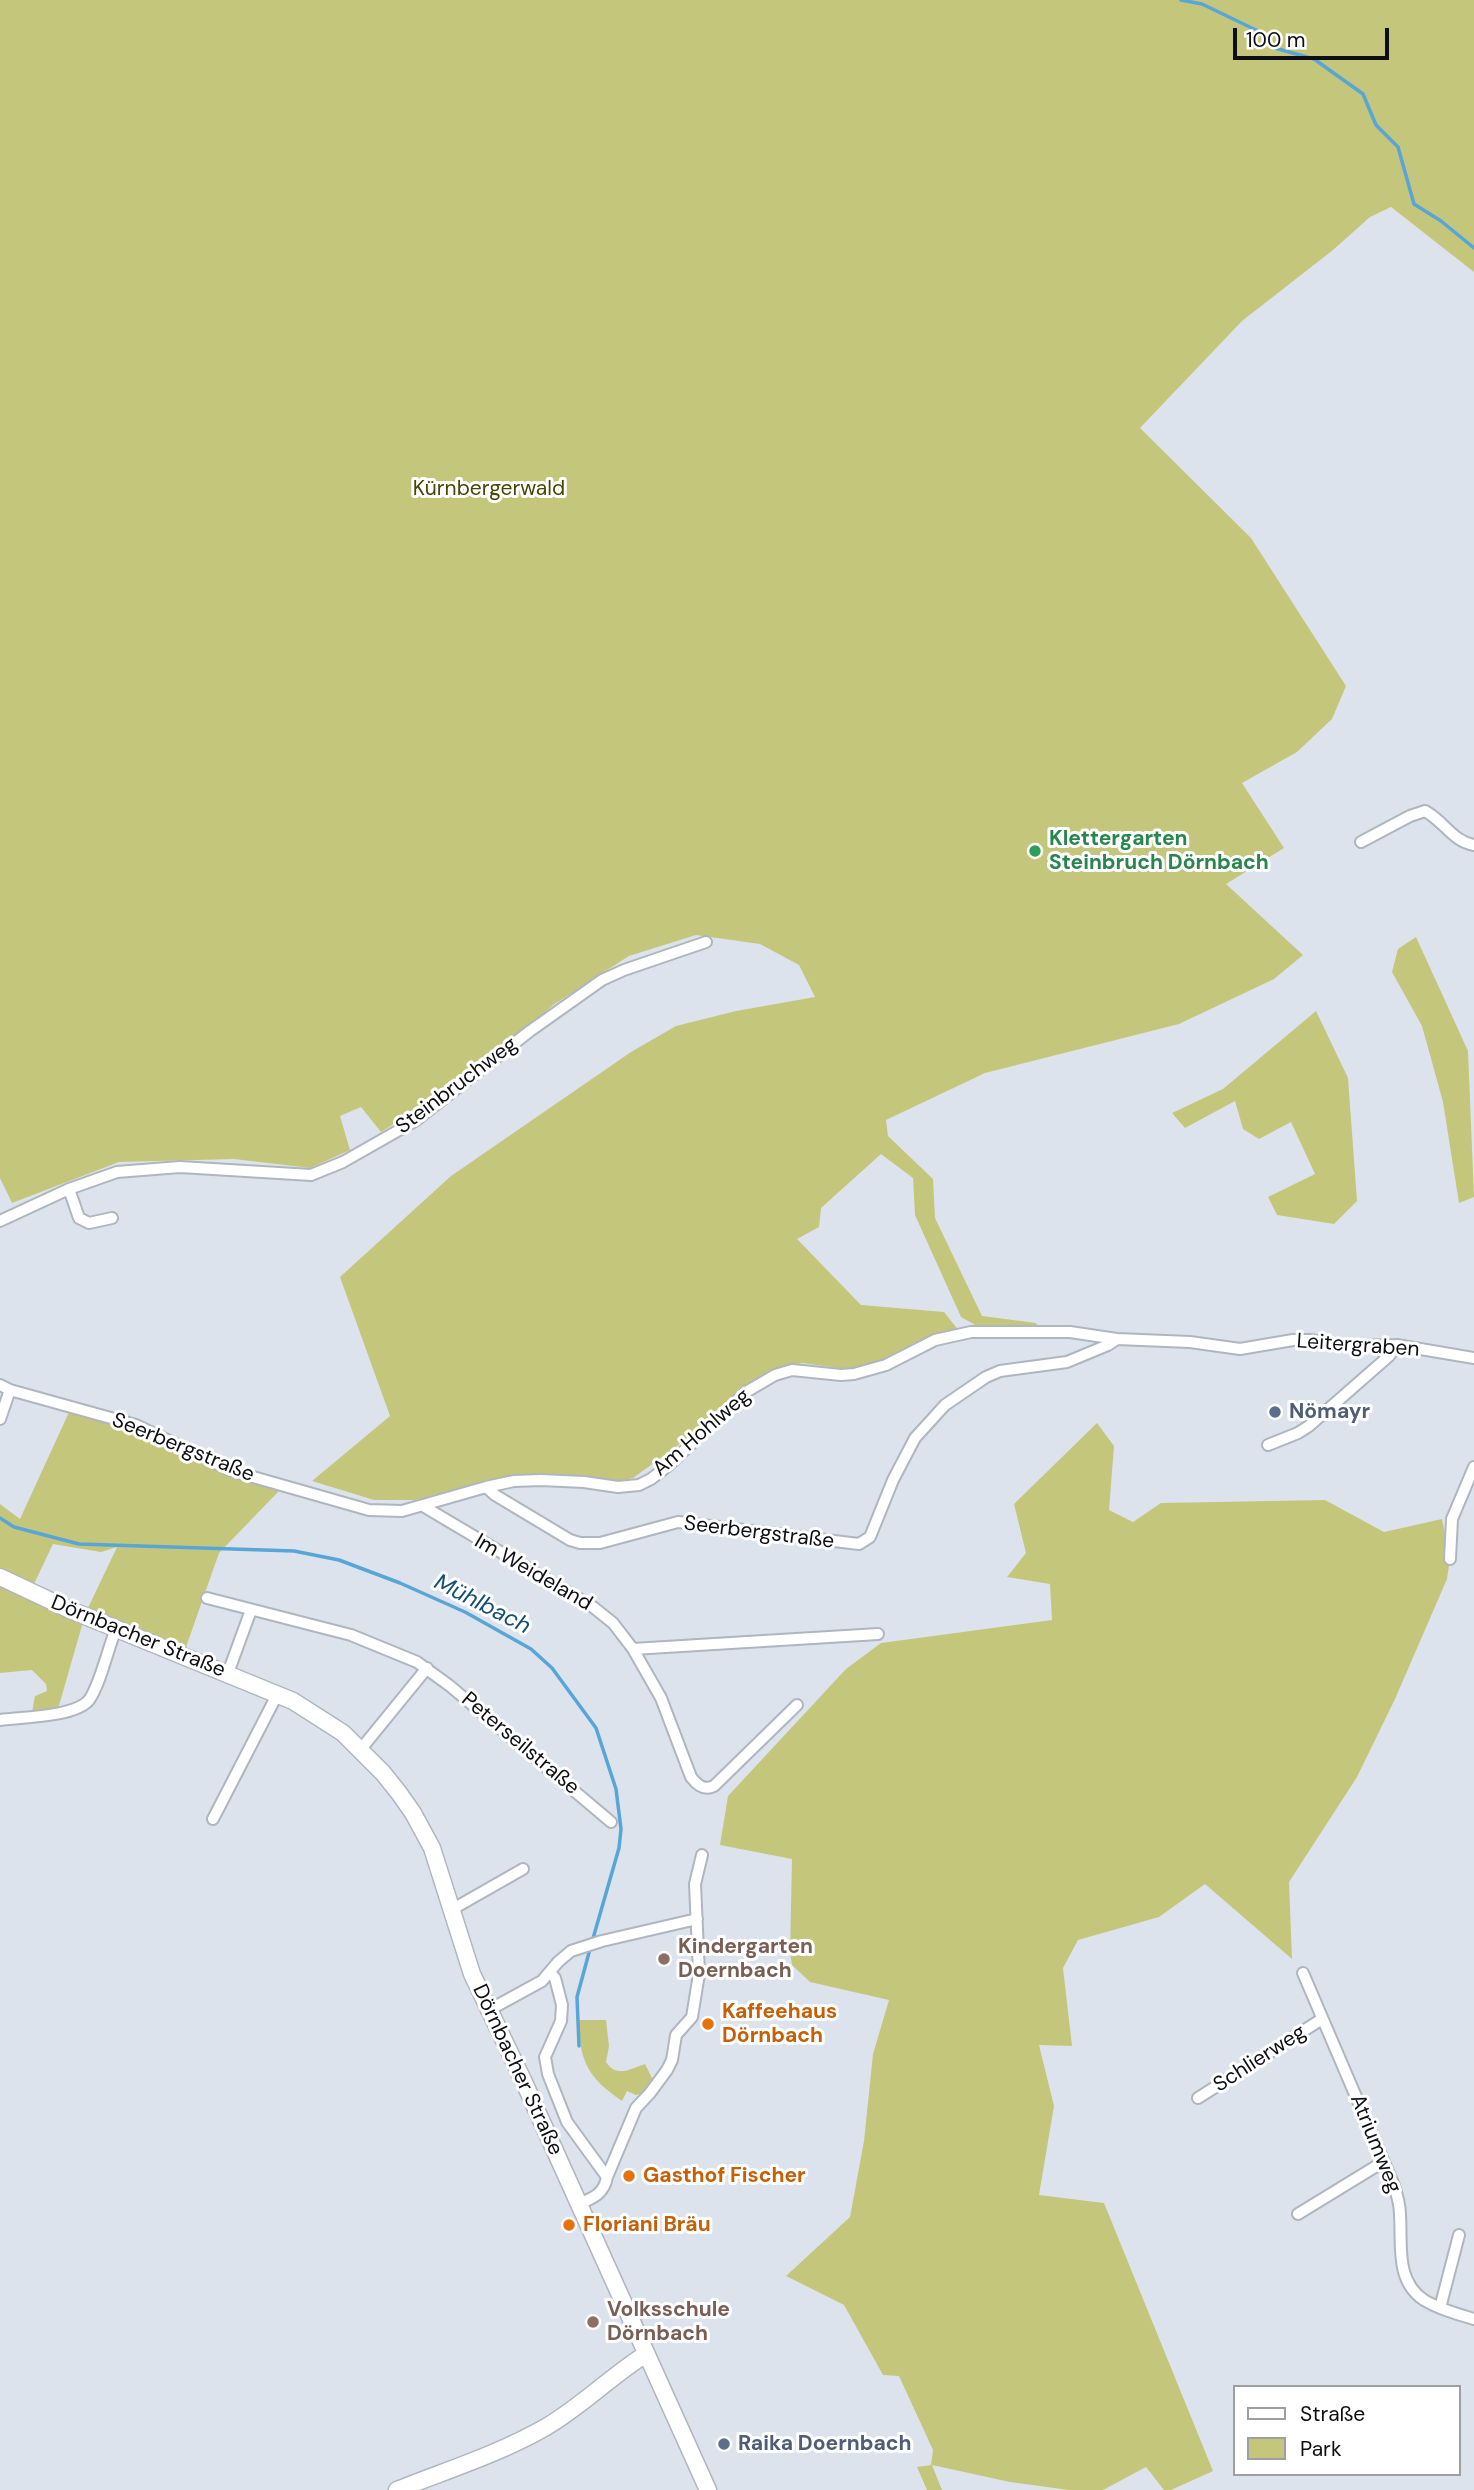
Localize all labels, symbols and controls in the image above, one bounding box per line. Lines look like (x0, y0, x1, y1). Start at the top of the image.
scale bar (1236, 14, 1392, 58)
text: 100 m (1246, 26, 1306, 54)
park label: Kürnbergerwald (413, 476, 565, 502)
place label: Klettergarten Steinbruch Dörnbach (1049, 826, 1269, 876)
marker: Klettergarten Steinbruch Dörnbach (1027, 843, 1043, 859)
street label: Steinbruchweg (391, 1032, 523, 1140)
street label: Leitergraben (1296, 1329, 1420, 1363)
street label: Am Hohlweg (648, 1384, 756, 1482)
place label: Nömayr (1289, 1399, 1370, 1425)
marker: Nömayr (1267, 1404, 1283, 1420)
street label: Seerbergstraße (108, 1408, 258, 1488)
street label: Seerbergstraße (682, 1511, 836, 1555)
street label: Im Weideland (470, 1529, 596, 1617)
water label: Mühlbach (429, 1569, 535, 1641)
street label: Dörnbacher Straße (47, 1591, 229, 1683)
street label: Peterseilstraße (456, 1687, 584, 1801)
place label: Kindergarten Doernbach (678, 1934, 813, 1984)
marker: Kindergarten Doernbach (656, 1951, 672, 1967)
street label: Dörnbacher Straße (466, 1980, 568, 2160)
place label: Kaffeehaus Dörnbach (722, 1999, 837, 2049)
marker: Kaffeehaus Dörnbach (700, 2016, 716, 2032)
street label: Schlierweg (1209, 2020, 1311, 2098)
street label: Atriumweg (1344, 2091, 1406, 2197)
place label: Gasthof Fischer (643, 2163, 806, 2189)
marker: Gasthof Fischer (621, 2168, 637, 2184)
place label: Floriani Bräu (583, 2212, 711, 2238)
marker: Floriani Bräu (561, 2217, 577, 2233)
place label: Volksschule Dörnbach (607, 2297, 730, 2347)
marker: Volksschule Dörnbach (585, 2314, 601, 2330)
legend (1232, 2385, 1460, 2476)
text: Straße (1300, 2400, 1365, 2428)
place label: Raika Doernbach (738, 2431, 911, 2457)
text: Park (1300, 2435, 1341, 2463)
marker: Raika Doernbach (716, 2436, 732, 2452)

